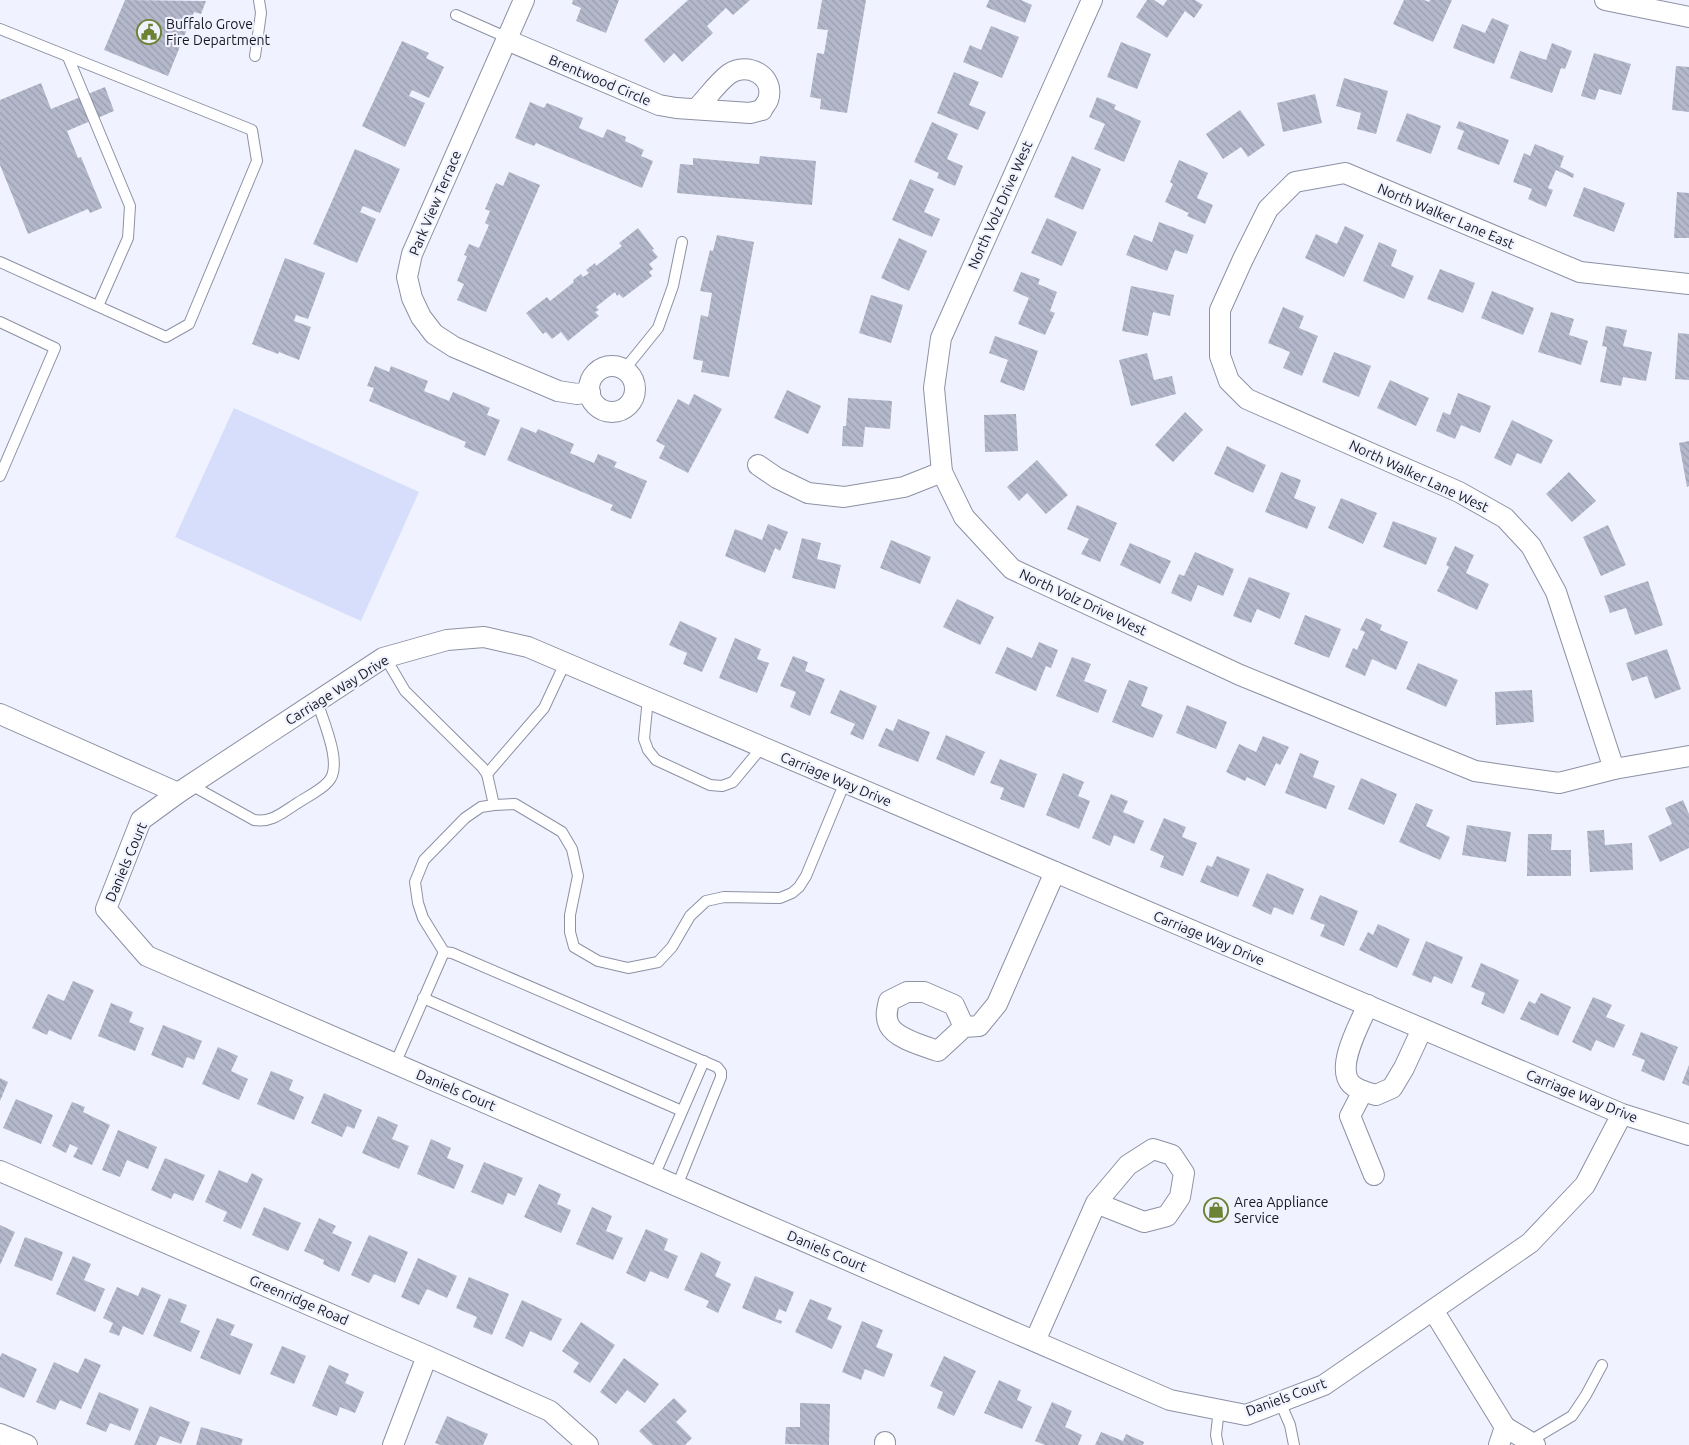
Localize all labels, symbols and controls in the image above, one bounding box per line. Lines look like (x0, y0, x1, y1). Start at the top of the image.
place label: Buffalo Grove Fire Department (166, 16, 271, 48)
public building icon: Buffalo Grove Fire Department (136, 19, 162, 45)
street label: Brentwood Circle (547, 51, 653, 109)
street label: North Volz Drive West (965, 138, 1036, 272)
street label: Park View Terrace (406, 148, 464, 258)
street label: North Walker Lane East (1375, 180, 1517, 252)
street label: North Walker Lane West (1347, 437, 1492, 516)
street label: North Volz Drive West (1017, 565, 1150, 639)
street label: Carriage Way Drive (282, 652, 392, 728)
street label: Carriage Way Drive (778, 748, 894, 810)
street label: Daniels Court (102, 819, 150, 904)
street label: Carriage Way Drive (1151, 907, 1267, 969)
street label: Daniels Court (414, 1066, 499, 1114)
street label: Carriage Way Drive (1524, 1066, 1640, 1126)
place label: Area Appliance Service (1234, 1194, 1328, 1226)
shop icon: Area Appliance Service (1203, 1197, 1229, 1223)
street label: Daniels Court (785, 1227, 870, 1275)
street label: Greenridge Road (247, 1272, 351, 1328)
street label: Daniels Court (1243, 1375, 1329, 1419)

